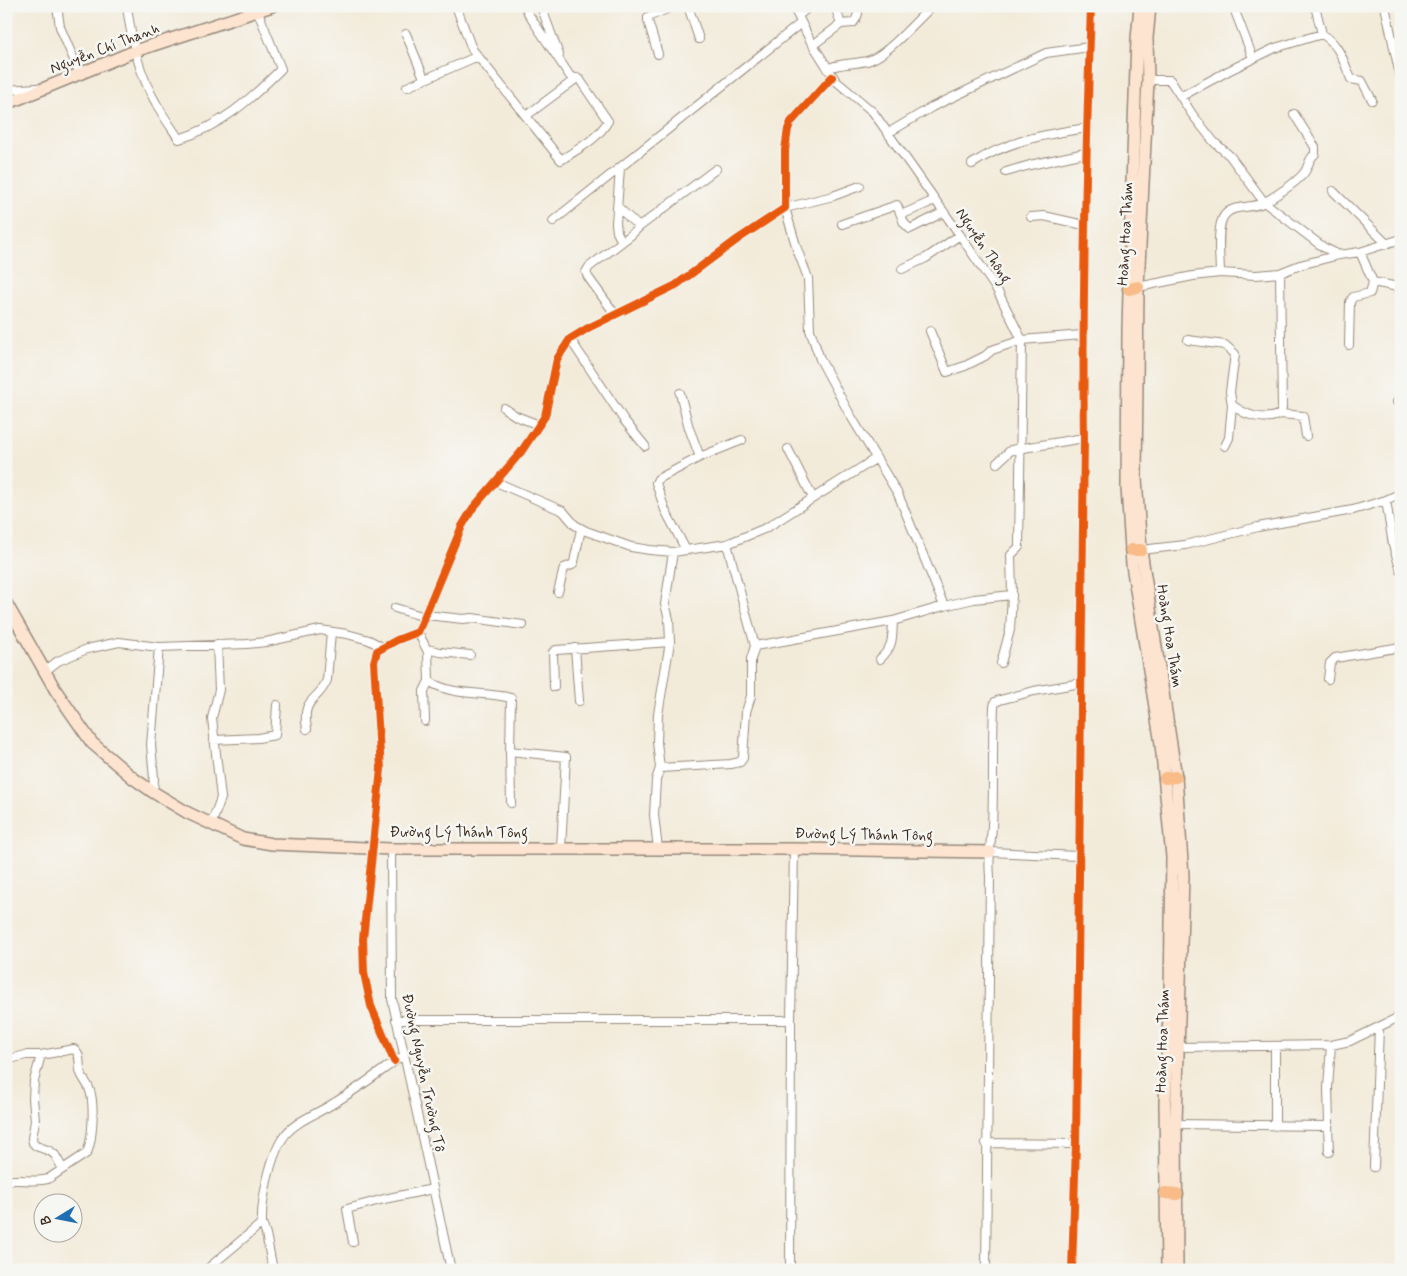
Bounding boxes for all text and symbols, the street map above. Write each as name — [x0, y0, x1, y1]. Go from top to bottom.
street label: Nguyễn Chí Thanh — [47, 19, 163, 80]
street label: Hoàng Hoa Thám — [1113, 182, 1140, 286]
street label: Nguyễn Thông — [950, 204, 1016, 288]
street label: Hoàng Hoa Thám — [1150, 583, 1187, 689]
street label: Đường Lý Thánh Tông — [390, 823, 528, 844]
street label: Đường Lý Thánh Tông — [795, 824, 933, 847]
street label: Hoàng Hoa Thám — [1151, 989, 1176, 1093]
street label: Đường Nguyễn Trường Tộ — [395, 992, 450, 1154]
north arrow — [32, 1194, 82, 1244]
text: B — [37, 1214, 56, 1226]

